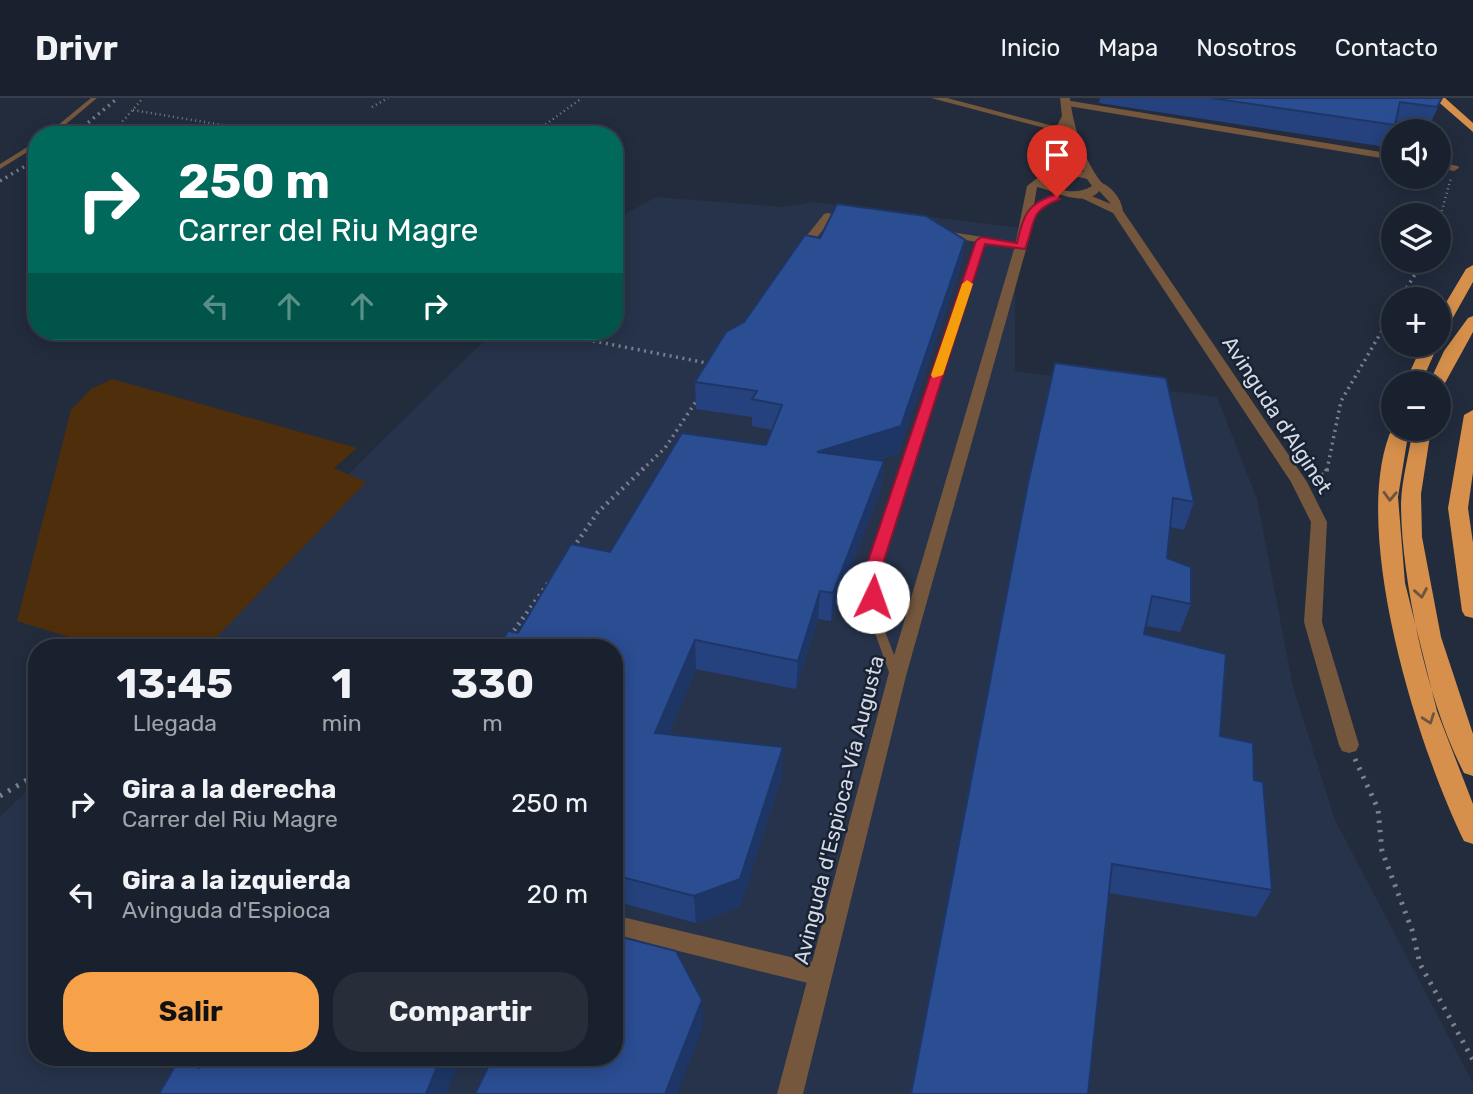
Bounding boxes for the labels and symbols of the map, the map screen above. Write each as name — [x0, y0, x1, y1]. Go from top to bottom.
pin — [1027, 125, 1087, 197]
street label: Avinguda d'Alginet — [1217, 331, 1338, 498]
one-way arrow — [1382, 491, 1397, 502]
position arrow — [836, 560, 910, 634]
one-way arrow — [1413, 587, 1428, 599]
street label: Avinguda d'Espioca-Vía Augusta — [788, 653, 889, 967]
one-way arrow — [1421, 712, 1435, 724]

